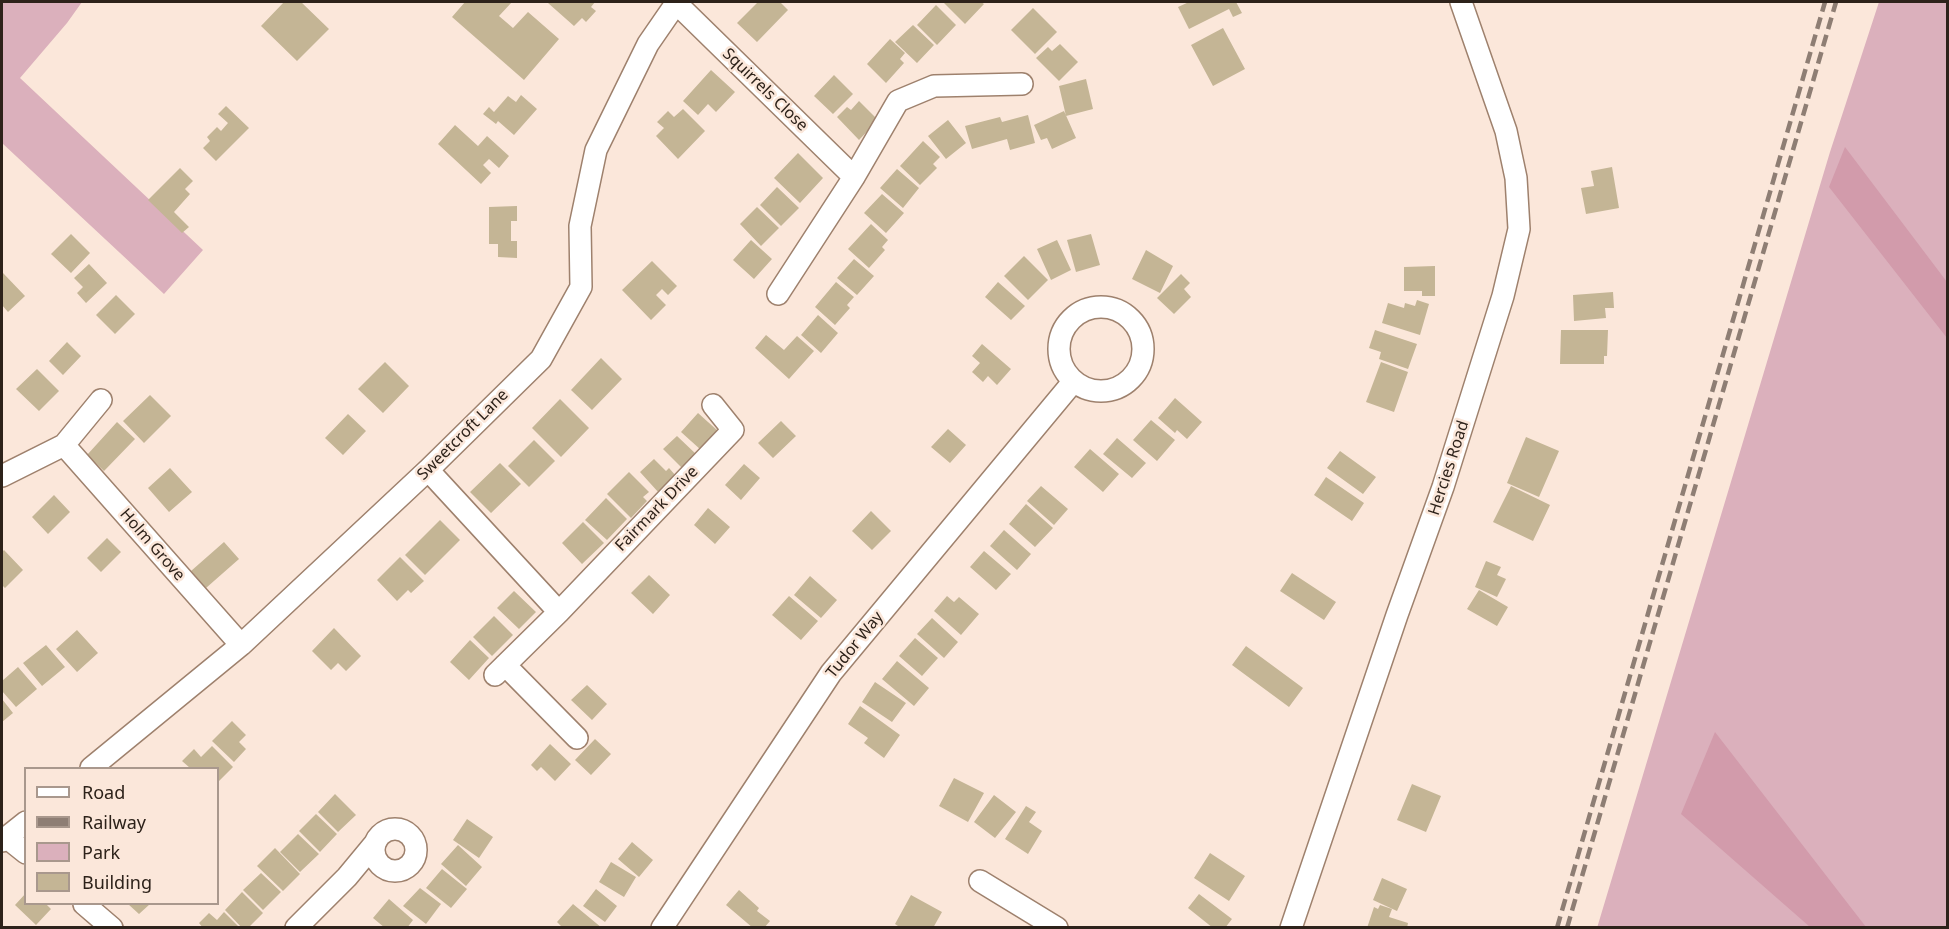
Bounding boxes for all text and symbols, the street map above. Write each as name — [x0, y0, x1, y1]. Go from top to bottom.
street label: Squirrels Close — [718, 44, 812, 136]
street label: Sweetcroft Lane — [414, 386, 512, 484]
street label: Hercies Road — [1425, 418, 1473, 518]
street label: Fairmark Drive — [612, 462, 702, 556]
street label: Holm Grove — [115, 505, 189, 585]
street label: Tudor Way — [822, 608, 888, 682]
legend — [24, 767, 219, 905]
text: Road — [82, 780, 125, 804]
text: Railway — [82, 810, 146, 834]
text: Park — [82, 840, 120, 864]
text: Building — [82, 870, 152, 894]

